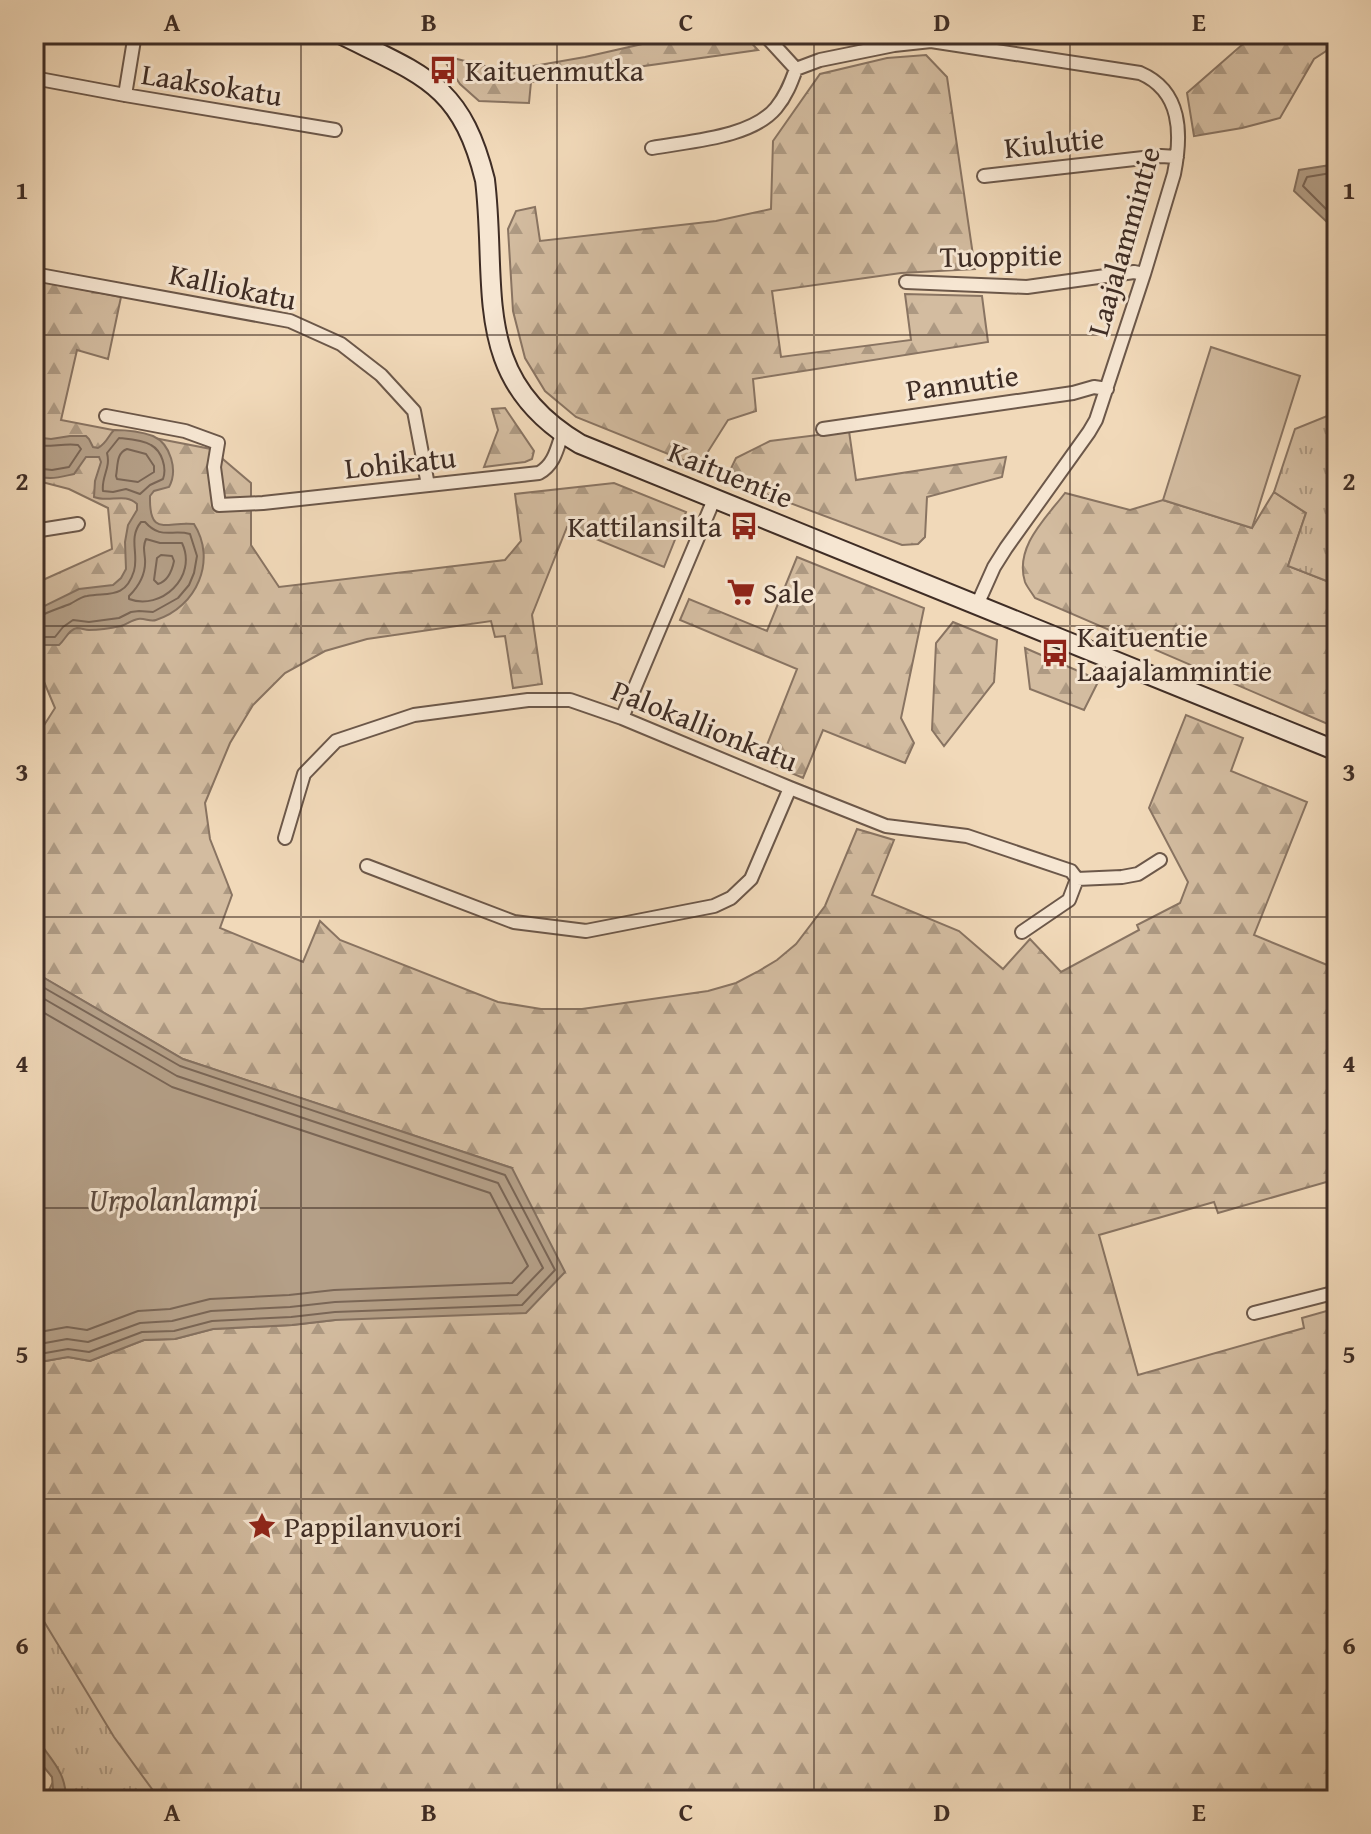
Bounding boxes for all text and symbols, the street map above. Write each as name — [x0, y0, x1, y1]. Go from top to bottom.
text: A — [164, 2, 181, 41]
text: B — [421, 2, 437, 41]
text: C — [679, 2, 693, 41]
text: D — [934, 2, 950, 41]
text: E — [1192, 2, 1206, 41]
place label: Kaituenmutka — [465, 48, 644, 92]
street label: Laaksokatu — [139, 51, 286, 117]
bus stop icon: Kaituenmutka — [428, 55, 458, 85]
street label: Kiulutie — [1002, 115, 1106, 169]
street label: Laajalammintie — [1075, 141, 1171, 341]
text: 1 — [15, 170, 29, 209]
text: 1 — [1342, 170, 1356, 209]
street label: Tuoppitie — [940, 232, 1062, 278]
street label: Kalliokatu — [165, 251, 301, 321]
street label: Pannutie — [903, 352, 1021, 412]
street label: Kaituentie — [662, 429, 800, 519]
street label: Lohikatu — [342, 434, 458, 490]
text: 2 — [15, 461, 29, 500]
text: 2 — [1342, 461, 1356, 500]
place label: Kattilansilta — [567, 504, 722, 548]
bus stop icon: Kattilansilta — [729, 511, 759, 541]
place label: Sale — [763, 570, 814, 614]
supermarket icon: Sale — [726, 577, 756, 607]
place label: Kaituentie Laajalammintie — [1077, 614, 1272, 692]
bus stop icon: Kaituentie Laajalammintie — [1040, 638, 1070, 668]
street label: Palokallionkatu — [605, 668, 805, 783]
text: 3 — [15, 752, 29, 791]
text: 3 — [1342, 752, 1356, 791]
text: 4 — [15, 1043, 29, 1082]
text: 4 — [1342, 1043, 1356, 1082]
water label: Urpolanlampi — [89, 1176, 257, 1223]
text: 5 — [15, 1334, 29, 1373]
text: 5 — [1342, 1334, 1356, 1373]
place label: Pappilanvuori — [284, 1504, 462, 1548]
place icon: Pappilanvuori — [247, 1511, 277, 1541]
text: 6 — [15, 1625, 29, 1664]
text: 6 — [1342, 1625, 1356, 1664]
text: A — [164, 1792, 181, 1831]
text: B — [421, 1792, 437, 1831]
text: C — [679, 1792, 693, 1831]
text: D — [934, 1792, 950, 1831]
text: E — [1192, 1792, 1206, 1831]

